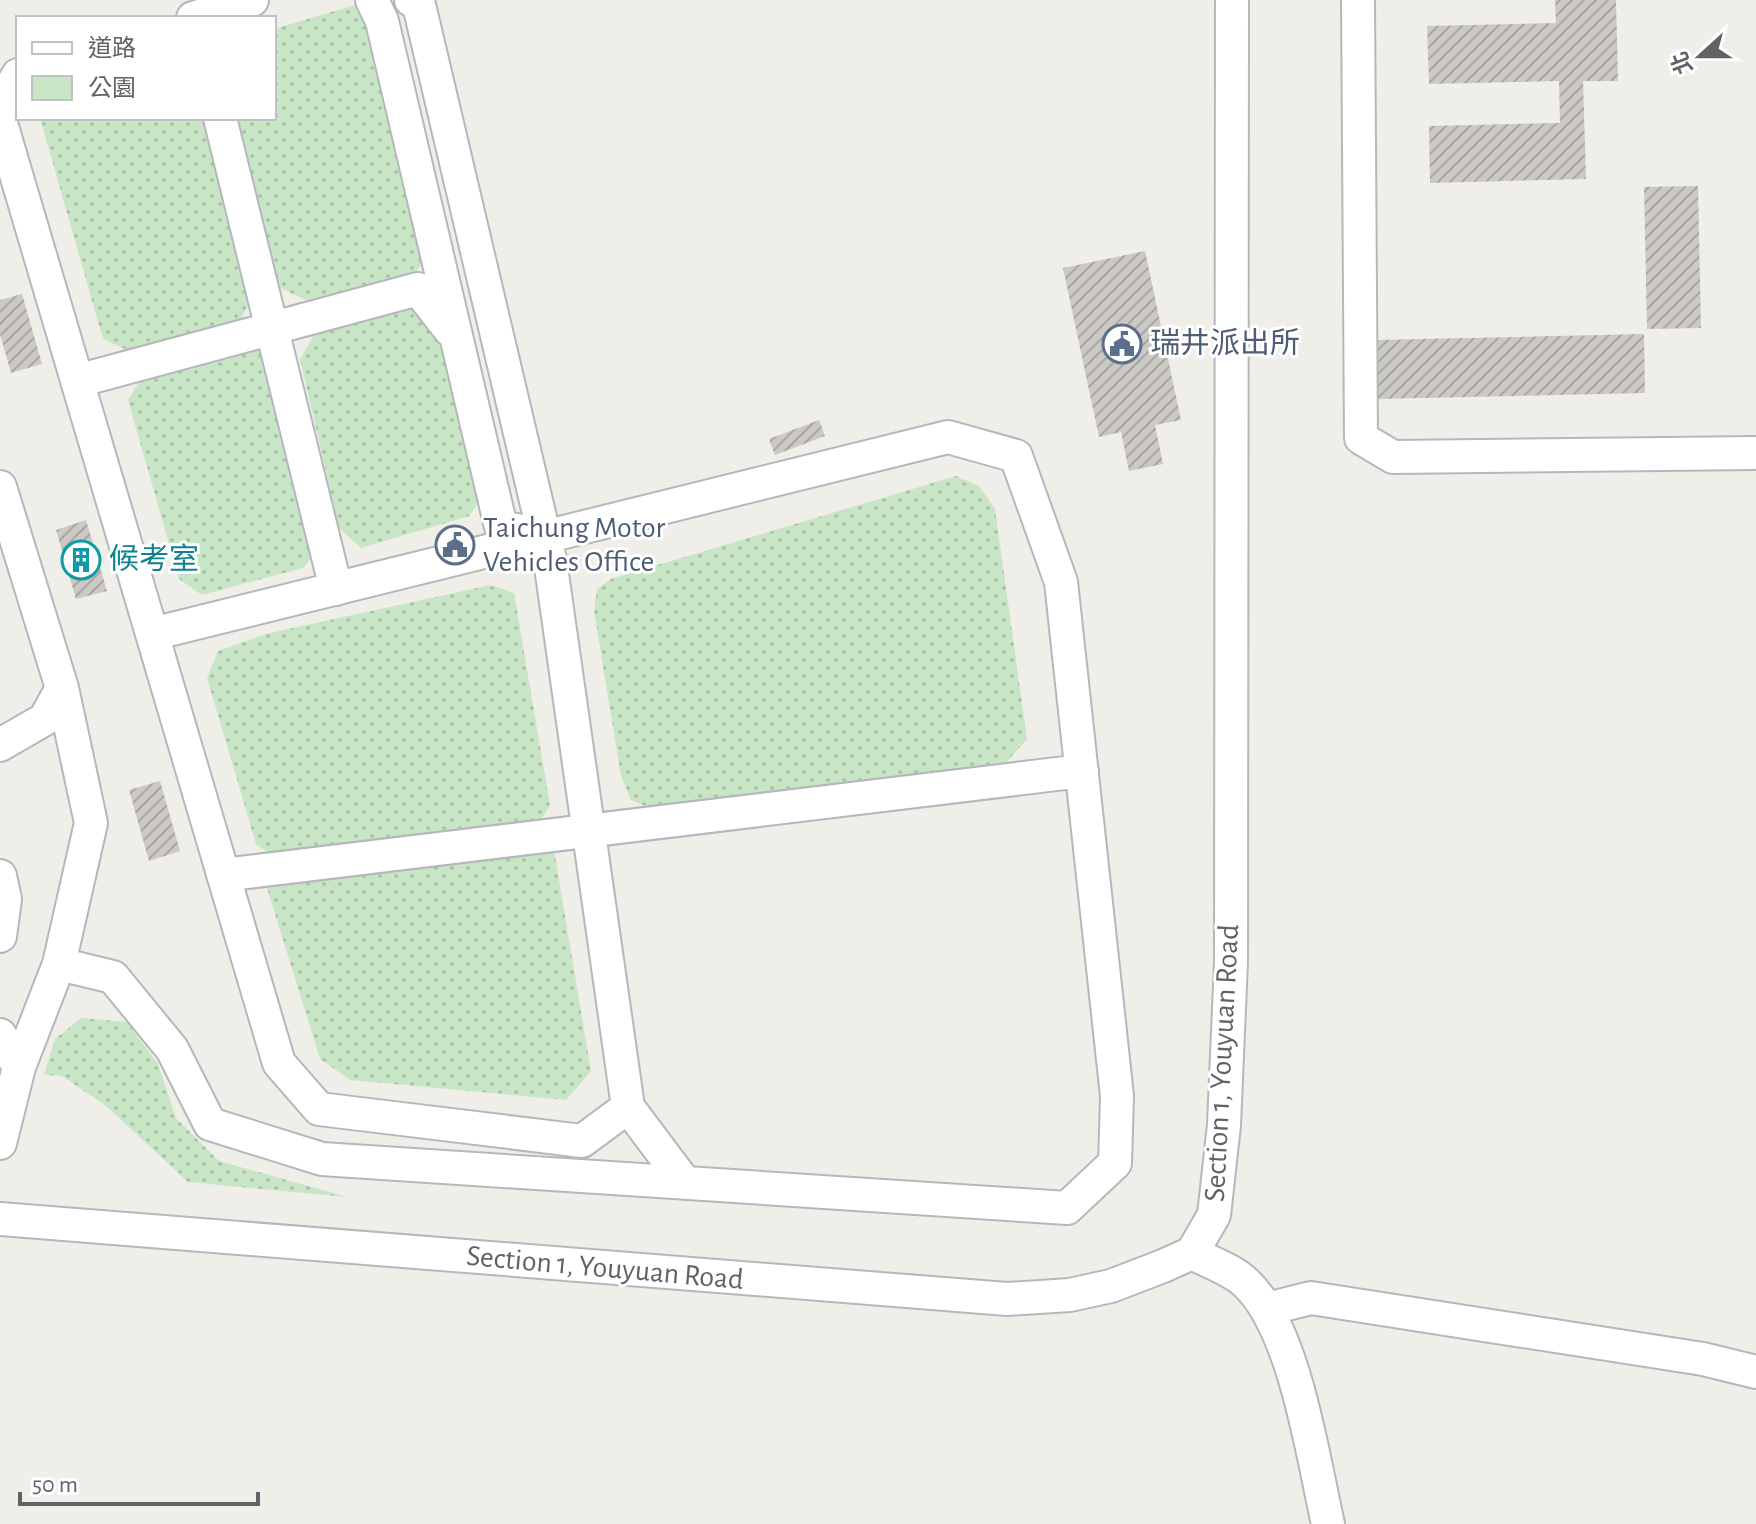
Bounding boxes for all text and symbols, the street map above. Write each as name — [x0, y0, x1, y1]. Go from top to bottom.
legend — [16, 16, 276, 120]
north arrow — [1660, 16, 1740, 96]
text: 道路 — [88, 35, 136, 61]
text: 北 — [1667, 49, 1696, 77]
text: 公園 — [88, 76, 136, 101]
public building icon: 瑞井派出所 — [1101, 323, 1143, 365]
place label: 瑞井派出所 — [1150, 327, 1300, 359]
place label: Taichung Motor Vehicles Office — [483, 513, 665, 577]
public building icon: Taichung Motor Vehicles Office — [434, 524, 476, 566]
building icon: 候考室 — [60, 539, 102, 581]
place label: 候考室 — [109, 543, 199, 575]
street label: Section 1, Youyuan Road — [1200, 923, 1244, 1203]
street label: Section 1, Youyuan Road — [465, 1241, 745, 1295]
scale bar — [20, 1456, 258, 1506]
text: 50 m — [32, 1473, 78, 1497]

